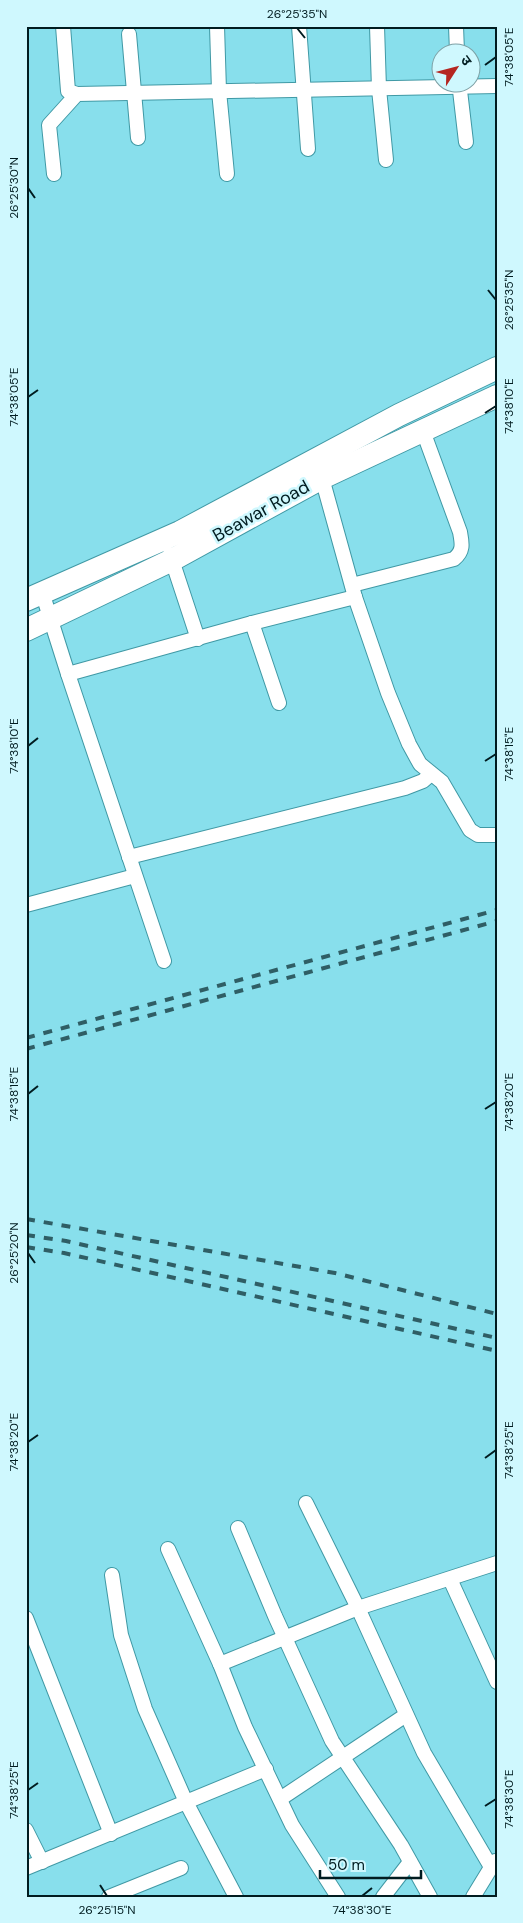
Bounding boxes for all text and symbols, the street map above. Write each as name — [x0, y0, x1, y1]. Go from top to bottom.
text: 26°25'35"N — [267, 6, 327, 22]
text: 74°38'05"E — [501, 27, 517, 87]
north arrow — [430, 42, 480, 92]
text: उ — [457, 52, 477, 70]
text: 26°25'30"N — [6, 157, 22, 219]
text: 26°25'35"N — [501, 270, 517, 330]
text: 74°38'05"E — [6, 367, 22, 427]
text: 74°38'10"E — [501, 378, 517, 434]
street label: Beawar Road — [208, 475, 314, 547]
text: 74°38'10"E — [6, 718, 22, 774]
text: 74°38'15"E — [501, 727, 517, 781]
text: 74°38'15"E — [6, 1067, 22, 1121]
text: 74°38'20"E — [501, 1072, 517, 1131]
text: 26°25'20"N — [6, 1222, 22, 1284]
text: 74°38'20"E — [6, 1412, 22, 1471]
text: 74°38'25"E — [501, 1421, 517, 1479]
text: 74°38'25"E — [6, 1761, 22, 1819]
text: 74°38'30"E — [501, 1769, 517, 1828]
scale bar — [320, 1848, 422, 1880]
text: 50 m — [328, 1855, 365, 1875]
text: 26°25'15"N — [78, 1902, 136, 1918]
text: 74°38'30"E — [333, 1902, 392, 1918]

